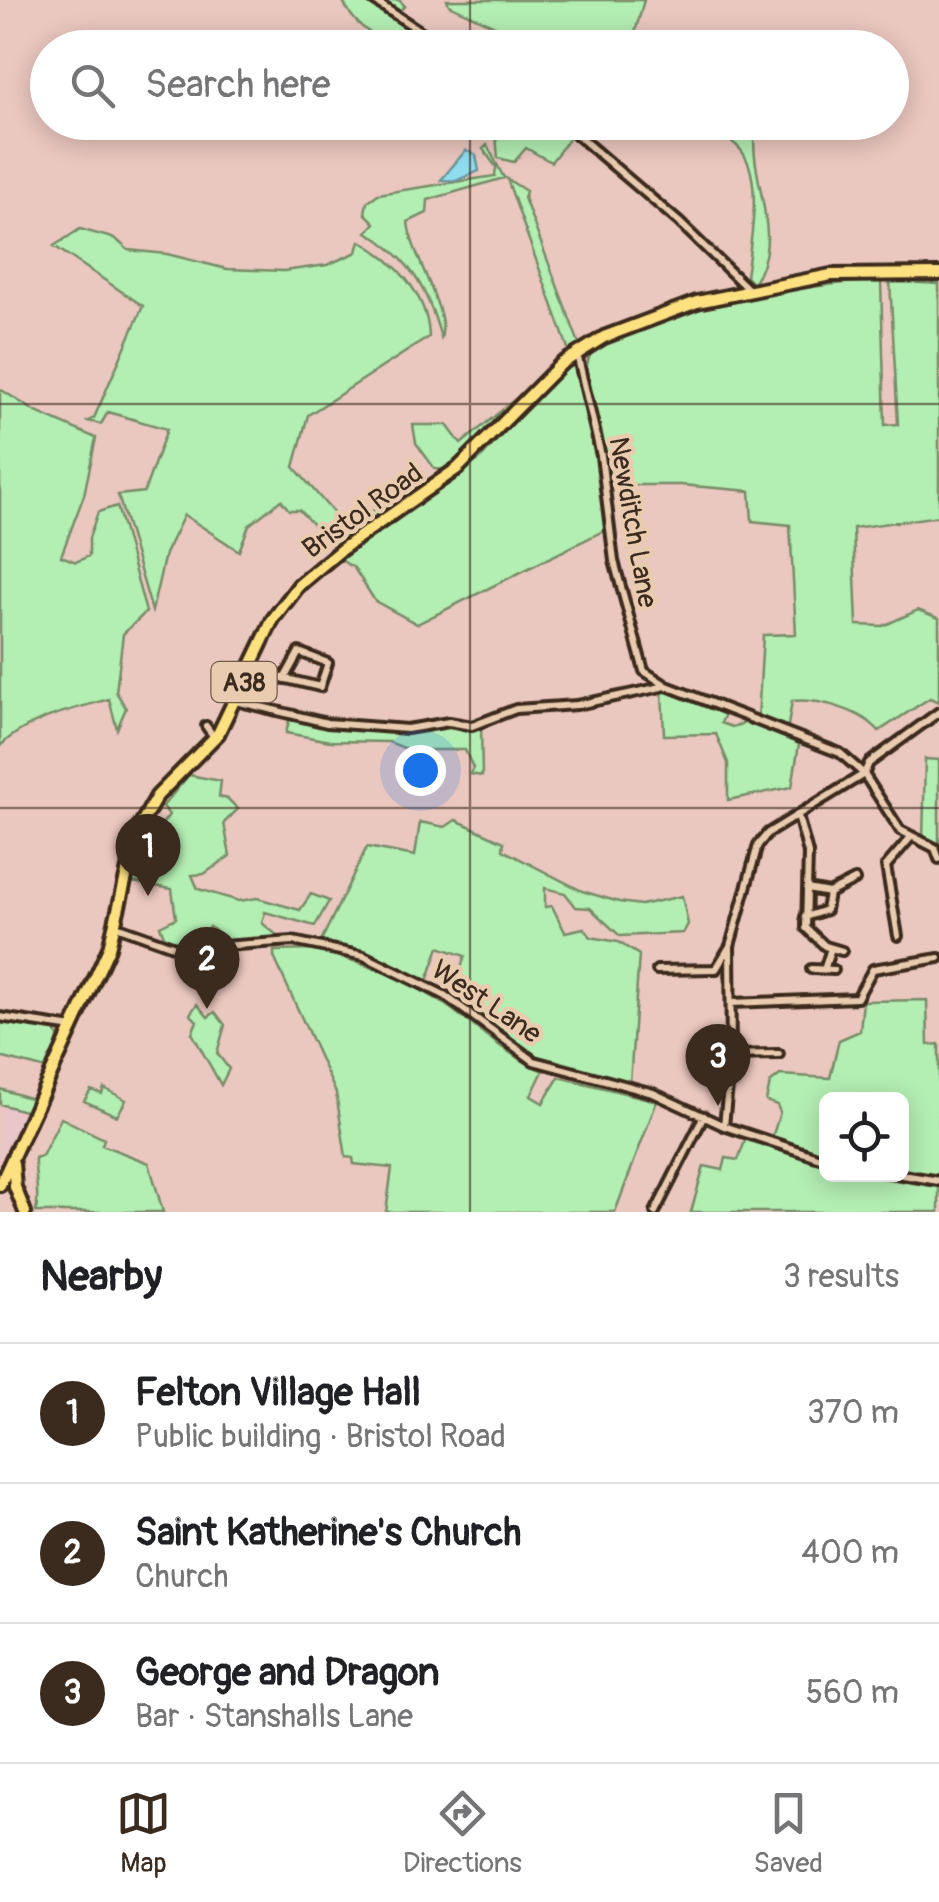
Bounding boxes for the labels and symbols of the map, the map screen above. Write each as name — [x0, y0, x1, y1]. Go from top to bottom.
street label: Newditch Lane — [600, 434, 665, 611]
street label: Bristol Road — [296, 456, 430, 567]
road number: A38 — [212, 662, 276, 702]
your location — [395, 745, 446, 796]
pin: 1 — [116, 814, 180, 896]
pin: 2 — [174, 926, 240, 1009]
street label: West Lane — [424, 953, 548, 1052]
pin: 3 — [686, 1024, 750, 1106]

